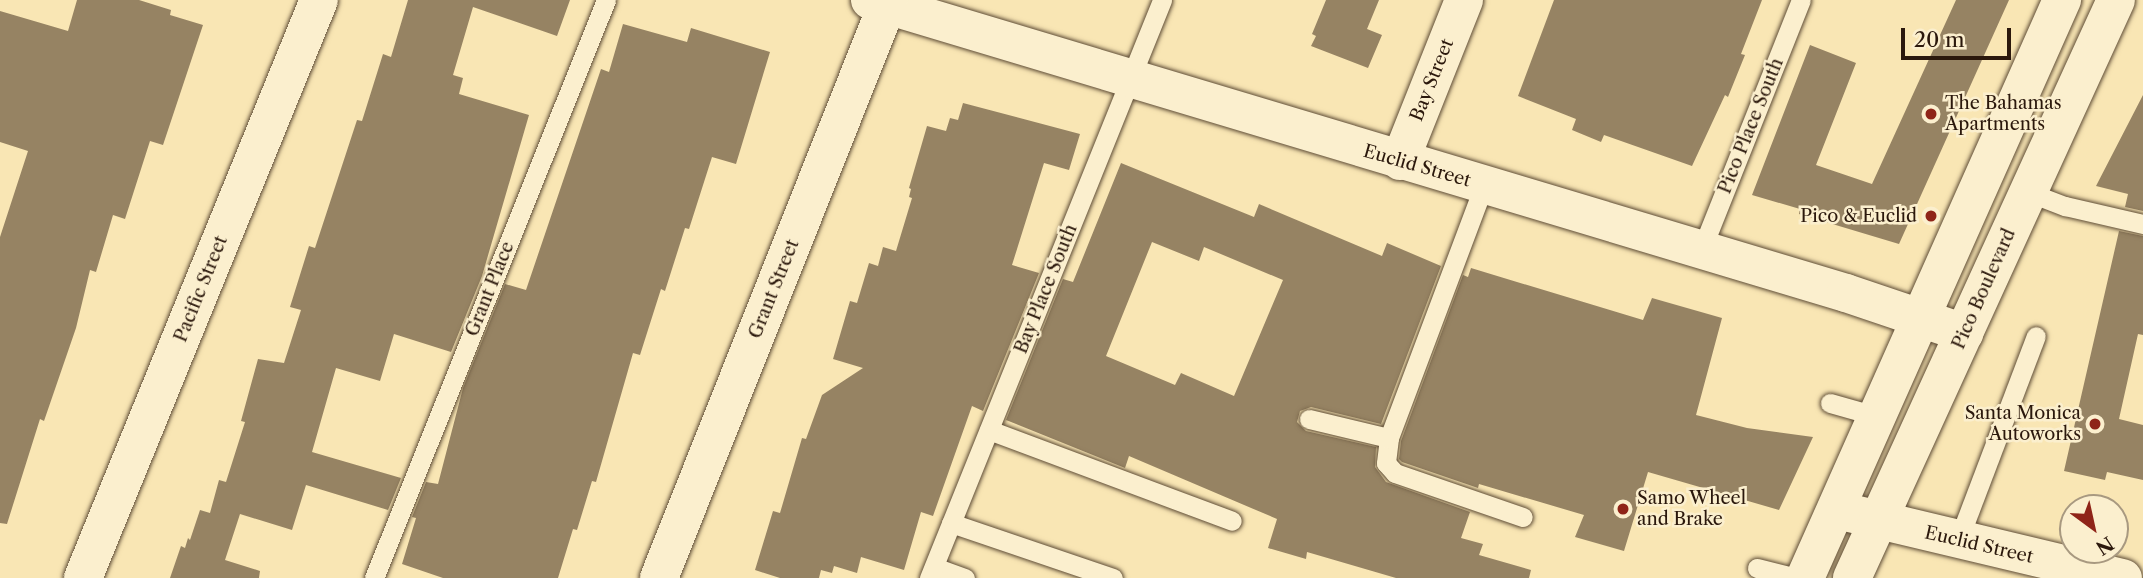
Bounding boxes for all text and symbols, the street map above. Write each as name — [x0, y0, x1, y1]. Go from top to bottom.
scale bar — [1905, 14, 2015, 58]
text: 20 m — [1914, 27, 1965, 52]
street label: Bay Street — [1406, 35, 1458, 125]
street label: Pico Place South — [1714, 55, 1788, 197]
place label: The Bahamas Apartments — [1945, 93, 2062, 136]
marker: The Bahamas Apartments — [1923, 106, 1939, 122]
street label: Euclid Street — [1361, 140, 1473, 192]
place label: Pico & Euclid — [1800, 205, 1917, 227]
marker: Pico & Euclid — [1923, 208, 1939, 224]
street label: Bay Place South — [1010, 221, 1082, 357]
street label: Pico Boulevard — [1948, 225, 2020, 353]
street label: Pacific Street — [170, 233, 232, 345]
street label: Grant Street — [744, 236, 804, 342]
street label: Grant Place — [461, 239, 519, 339]
place label: Santa Monica Autoworks — [1964, 403, 2081, 446]
marker: Santa Monica Autoworks — [2087, 416, 2103, 432]
place label: Samo Wheel and Brake — [1637, 488, 1747, 530]
north arrow — [2059, 494, 2129, 564]
marker: Samo Wheel and Brake — [1615, 501, 1631, 517]
street label: Euclid Street — [1923, 522, 2035, 568]
text: N — [2091, 531, 2118, 559]

